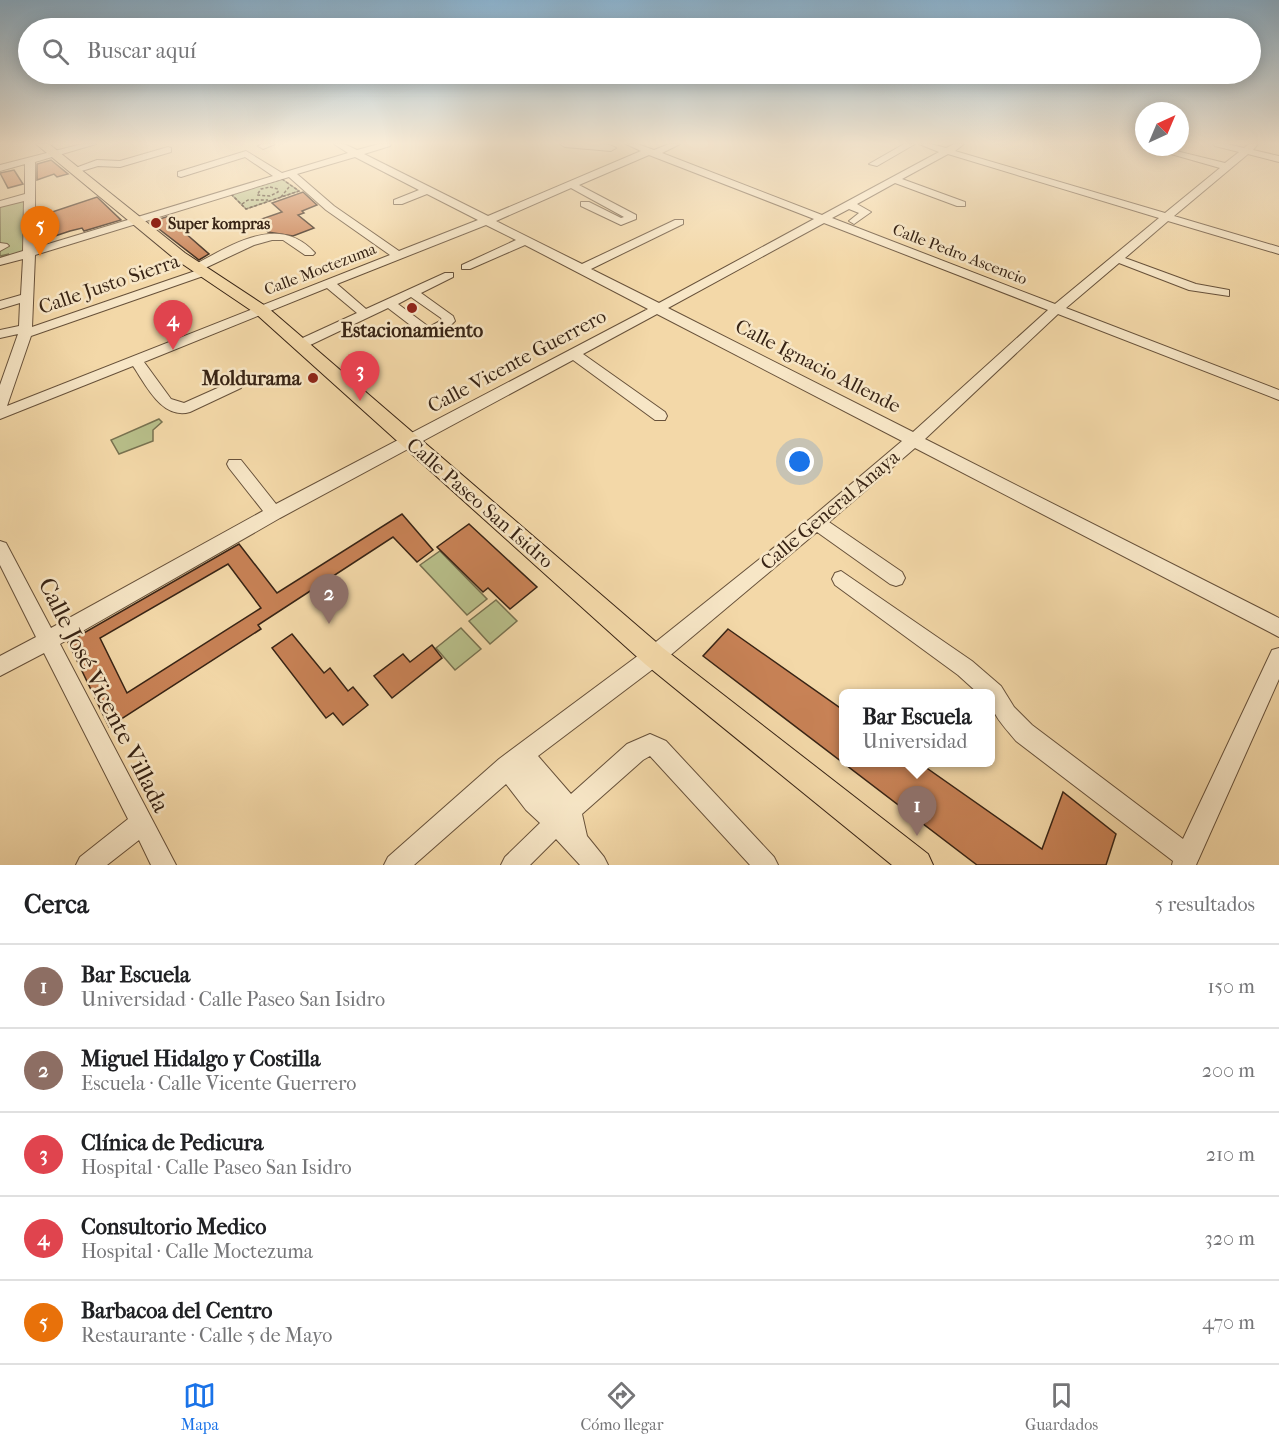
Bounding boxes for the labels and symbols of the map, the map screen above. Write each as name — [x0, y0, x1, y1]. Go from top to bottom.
north arrow — [1135, 102, 1189, 156]
pin: 5 — [20, 206, 60, 256]
place label: Super kompras — [168, 214, 270, 234]
marker: Super kompras — [149, 216, 163, 230]
street label: Calle Pedro Ascencio — [890, 220, 1030, 288]
street label: Calle Moctezuma — [261, 239, 379, 299]
street label: Calle Justo Sierra — [36, 249, 183, 319]
pin: 4 — [154, 300, 192, 350]
marker: Estacionamiento — [405, 301, 419, 315]
street label: Calle Vicente Guerrero — [424, 304, 610, 418]
street label: Calle Ignacio Allende — [732, 314, 904, 418]
place label: Estacionamiento — [341, 319, 483, 342]
pin: 3 — [340, 352, 380, 401]
place label: Moldurama — [201, 367, 302, 390]
marker: Moldurama — [306, 371, 320, 385]
street label: Calle Paseo San Isidro — [402, 433, 558, 573]
street label: Calle General Anaya — [756, 445, 905, 575]
your location — [785, 447, 814, 476]
street label: Calle José Vicente Villada — [33, 573, 176, 818]
pin: 2 — [310, 574, 348, 624]
pin: 1 — [898, 786, 936, 836]

